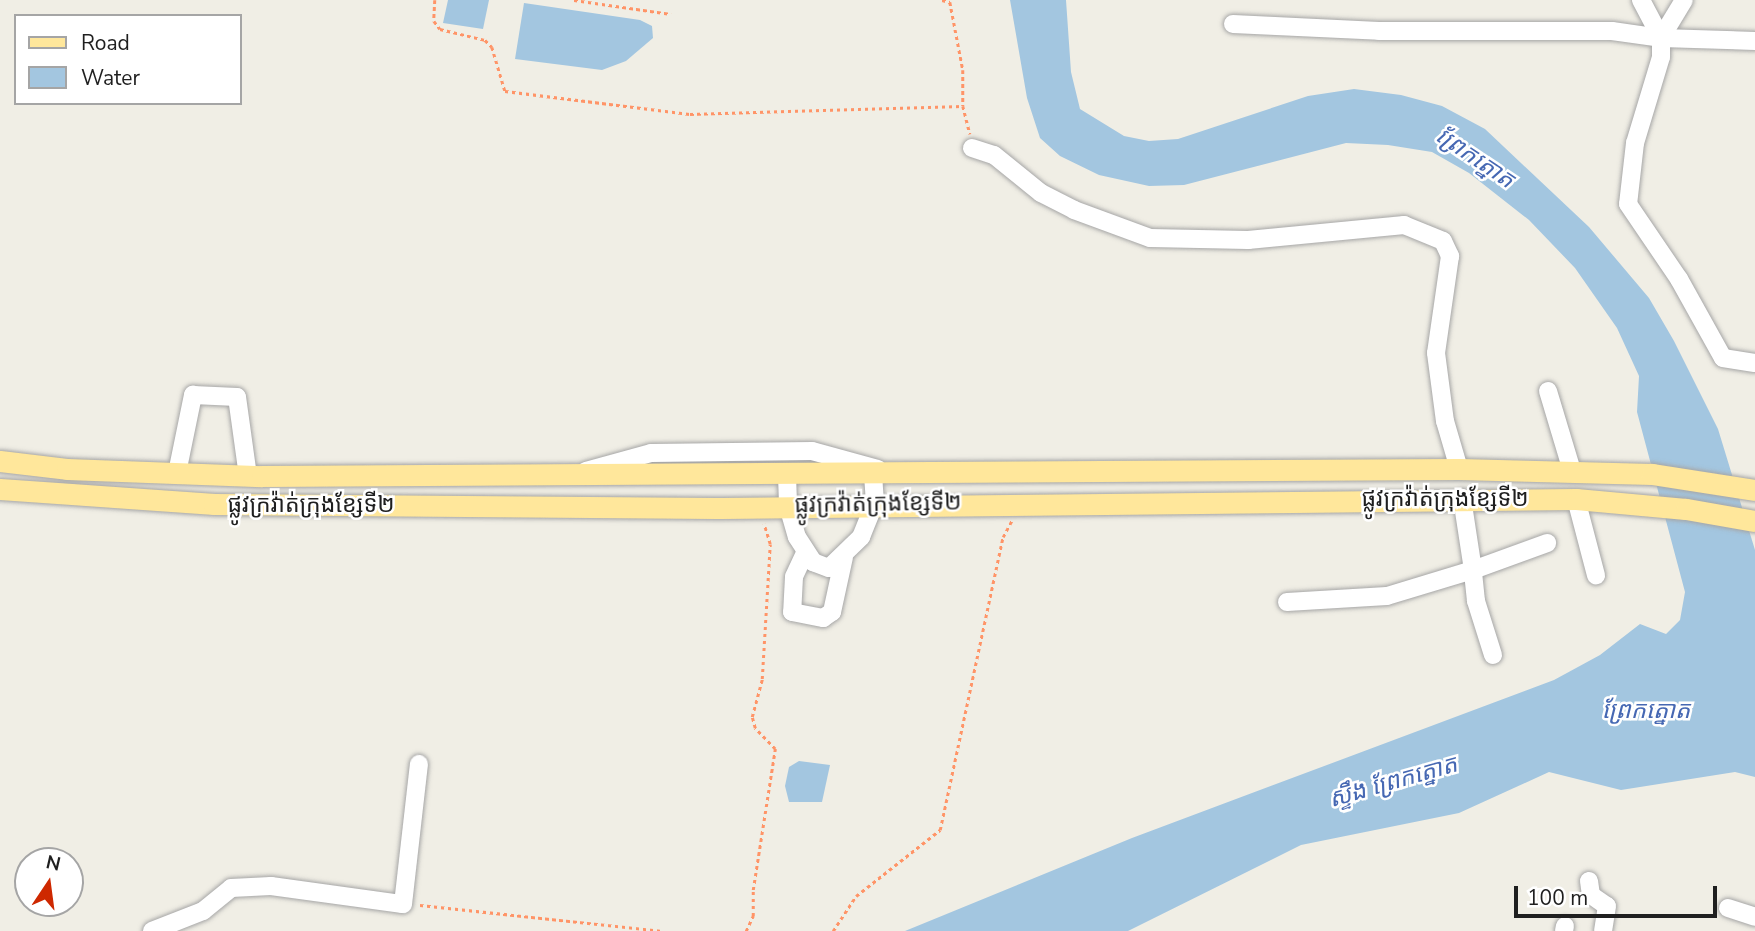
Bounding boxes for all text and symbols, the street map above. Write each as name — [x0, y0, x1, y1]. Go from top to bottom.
legend — [14, 14, 242, 105]
text: Road — [81, 29, 130, 57]
text: Water — [81, 64, 140, 92]
water label: ព្រែកត្នោត — [1430, 121, 1520, 195]
street label: ផ្លូវក្រវ៉ាត់ក្រុងខ្សែទី២ — [1361, 485, 1529, 513]
street label: ផ្លូវក្រវ៉ាត់ក្រុងខ្សែទី២ — [794, 489, 962, 519]
street label: ផ្លូវក្រវ៉ាត់ក្រុងខ្សែទី២ — [227, 491, 395, 519]
water label: ព្រែកត្នោត — [1602, 697, 1690, 725]
water label: ស្ទឹង ព្រែកត្នោត — [1325, 750, 1461, 814]
north arrow — [14, 847, 84, 917]
text: N — [43, 849, 63, 878]
scale bar — [1517, 872, 1720, 916]
text: 100 m — [1527, 884, 1588, 912]

